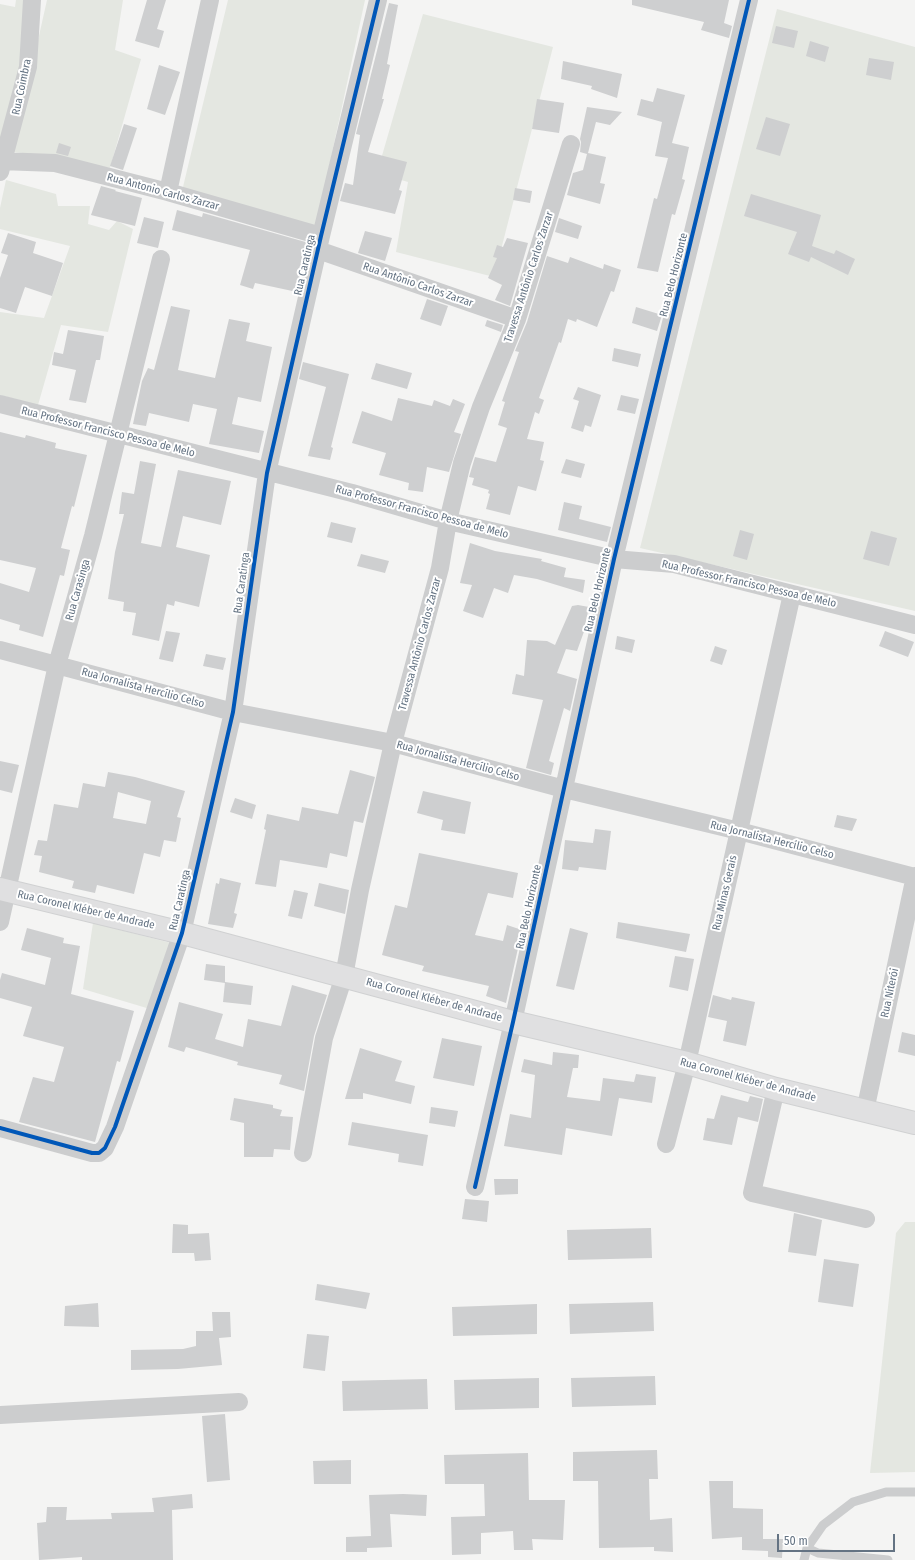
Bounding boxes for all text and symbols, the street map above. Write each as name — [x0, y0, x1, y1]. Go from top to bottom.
street label: Rua Coimbra — [10, 58, 34, 116]
street label: Rua Antonio Carlos Zarzar — [105, 171, 221, 213]
street label: Travessa Antônio Carlos Zarzar — [502, 210, 556, 344]
street label: Rua Belo Horizonte — [657, 232, 691, 318]
street label: Rua Caratinga — [292, 233, 318, 297]
street label: Rua Antônio Carlos Zarzar — [361, 260, 475, 310]
street label: Rua Professor Francisco Pessoa de Melo — [20, 404, 196, 460]
street label: Rua Professor Francisco Pessoa de Melo — [334, 483, 510, 541]
street label: Rua Belo Horizonte — [582, 547, 614, 633]
street label: Rua Caratinga — [231, 551, 253, 615]
street label: Rua Professor Francisco Pessoa de Melo — [661, 557, 837, 611]
street label: Rua Carasinga — [63, 558, 93, 622]
street label: Travessa Antônio Carlos Zarzar — [396, 576, 444, 712]
street label: Rua Jornalista Hercílio Celso — [80, 665, 206, 711]
street label: Rua Jornalista Hercílio Celso — [395, 738, 521, 784]
street label: Rua Jornalista Hercílio Celso — [709, 818, 835, 862]
street label: Rua Minas Gerais — [710, 854, 740, 932]
street label: Rua Belo Horizonte — [514, 863, 544, 951]
street label: Rua Caratinga — [167, 868, 193, 932]
street label: Rua Coronel Kléber de Andrade — [16, 888, 156, 932]
street label: Rua Niterói — [878, 967, 902, 1019]
street label: Rua Coronel Kléber de Andrade — [365, 975, 503, 1025]
street label: Rua Coronel Kléber de Andrade — [679, 1055, 817, 1105]
scale bar — [779, 1526, 897, 1552]
text: 50 m — [784, 1534, 808, 1548]

